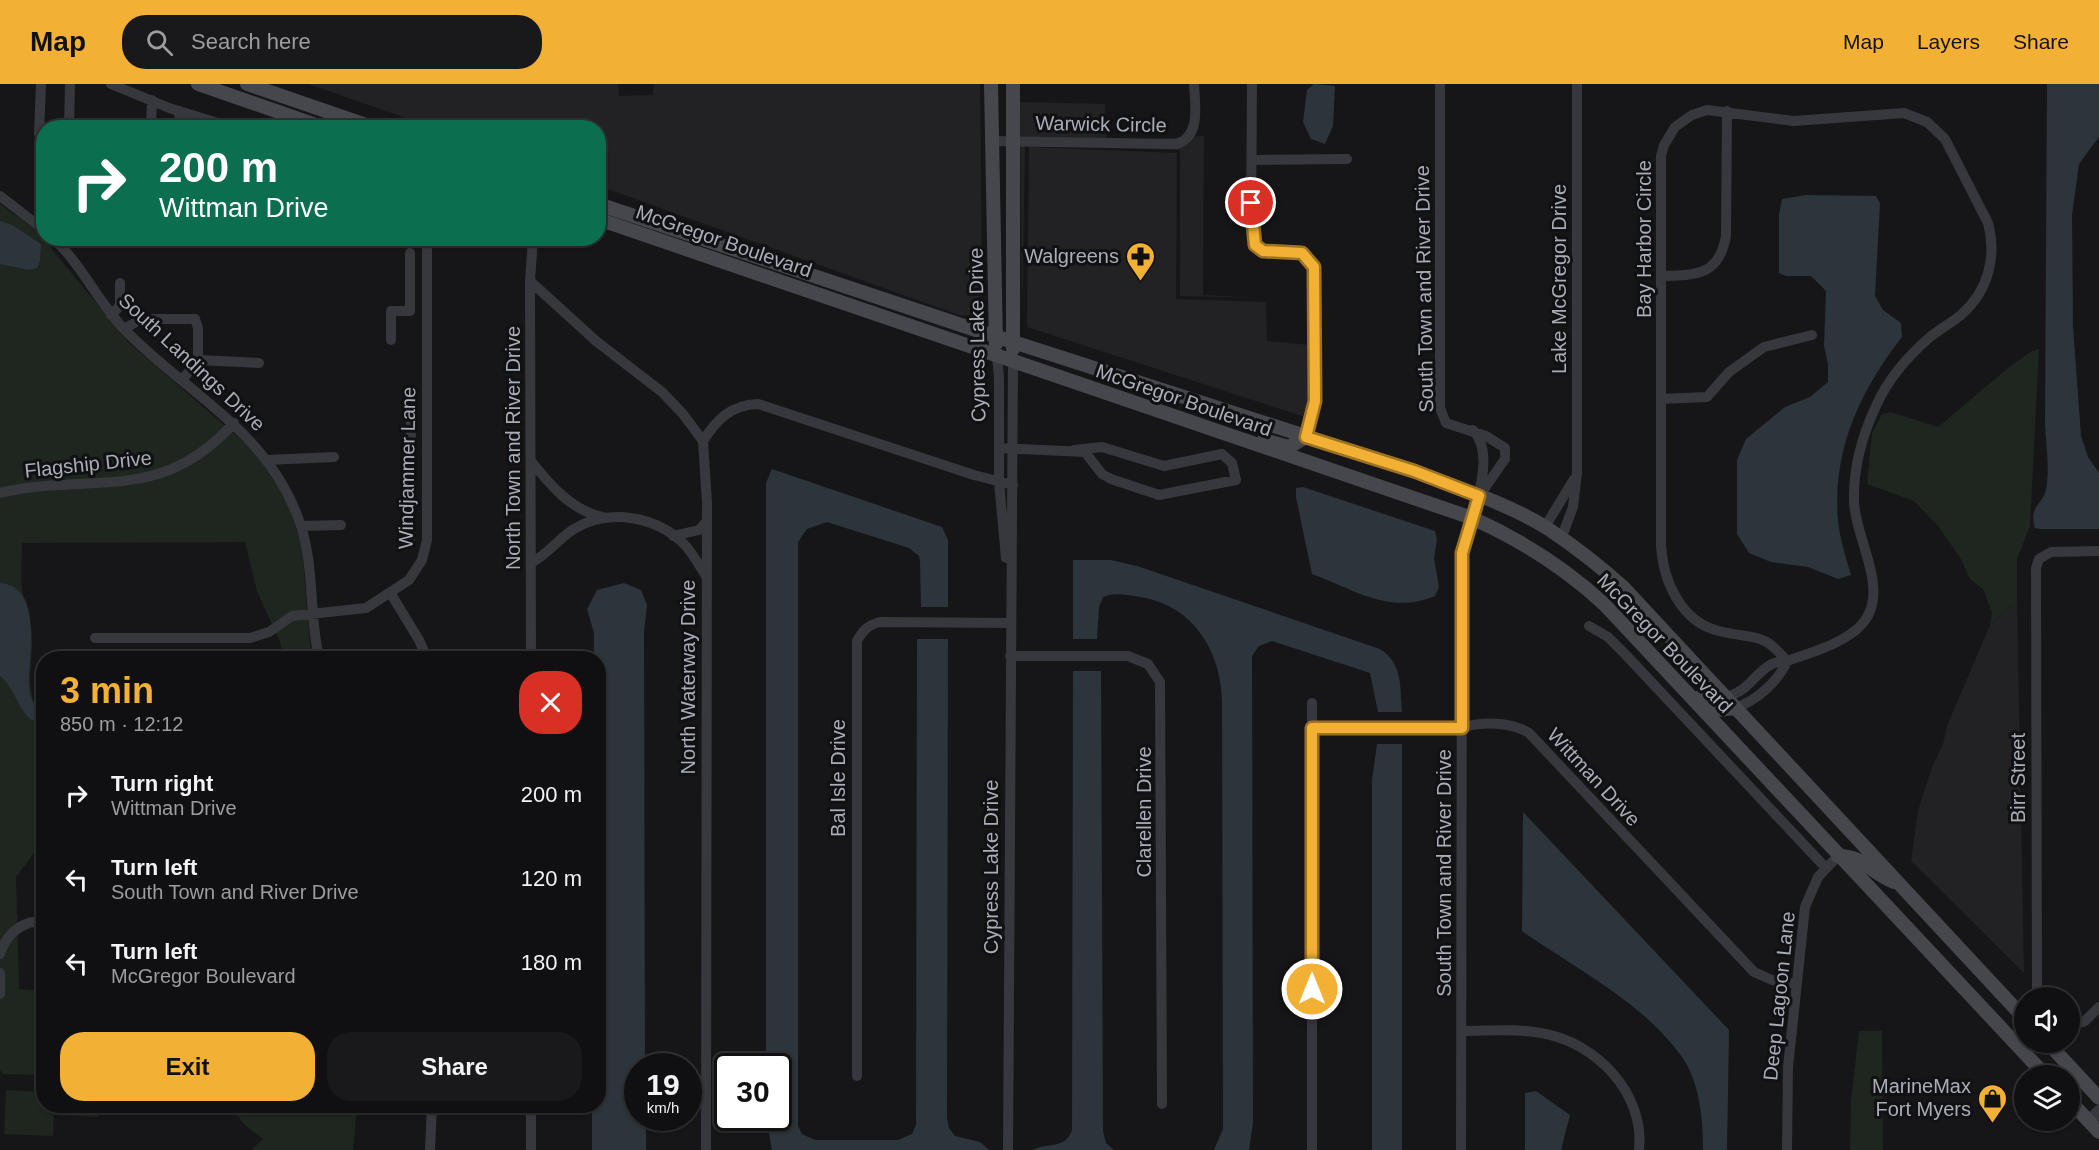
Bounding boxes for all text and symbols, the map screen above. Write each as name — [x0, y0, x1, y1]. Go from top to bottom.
search box — [122, 15, 542, 69]
text: Map — [30, 26, 86, 57]
icon: search — [143, 26, 176, 59]
text: Search here — [191, 29, 311, 54]
text: Map — [1843, 30, 1884, 53]
text: Layers — [1917, 30, 1980, 53]
text: Share — [2013, 30, 2069, 53]
street label: Warwick Circle — [1035, 112, 1167, 136]
icon: right — [60, 144, 138, 222]
text: 200 m — [159, 144, 278, 191]
street label: Bay Harbor Circle — [1633, 160, 1655, 318]
street label: South Town and River Drive — [1411, 165, 1437, 413]
pin — [1225, 177, 1276, 228]
street label: Lake McGregor Drive — [1548, 184, 1570, 374]
icon: arrive — [1234, 186, 1267, 219]
text: Wittman Drive — [159, 193, 329, 223]
street label: McGregor Boulevard — [633, 201, 815, 281]
pharmacy icon: Walgreens — [1124, 240, 1156, 282]
place label: Walgreens — [1024, 245, 1119, 267]
street label: Cypress Lake Drive — [964, 248, 990, 422]
street label: South Landings Drive — [115, 289, 269, 435]
street label: North Town and River Drive — [502, 326, 524, 570]
street label: McGregor Boulevard — [1093, 360, 1275, 440]
street label: Windjammer Lane — [395, 387, 419, 549]
street label: Flagship Drive — [23, 446, 153, 482]
street label: McGregor Boulevard — [1593, 569, 1737, 717]
street label: North Waterway Drive — [677, 580, 699, 774]
text: 3 min — [60, 670, 154, 711]
button: close — [519, 671, 582, 734]
text: 850 m · 12:12 — [60, 713, 183, 735]
street label: Bal Isle Drive — [827, 719, 849, 837]
street label: Wittman Drive — [1543, 724, 1645, 830]
street label: Birr Street — [2007, 733, 2029, 823]
street label: Clarellen Drive — [1133, 746, 1155, 878]
street label: South Town and River Drive — [1433, 749, 1455, 997]
text: Turn right — [111, 771, 213, 796]
icon: right — [60, 779, 93, 812]
street label: Cypress Lake Drive — [980, 780, 1002, 954]
text: 200 m — [521, 782, 582, 807]
text: Wittman Drive — [111, 797, 237, 819]
text: Turn left — [111, 855, 197, 880]
icon: left — [60, 863, 93, 896]
text: 120 m — [521, 866, 582, 891]
text: South Town and River Drive — [111, 881, 359, 903]
street label: Deep Lagoon Lane — [1759, 910, 1799, 1082]
text: Turn left — [111, 939, 197, 964]
icon: left — [60, 947, 93, 980]
text: 180 m — [521, 950, 582, 975]
position arrow — [1280, 957, 1344, 1021]
text: McGregor Boulevard — [111, 965, 296, 987]
map controls — [2014, 987, 2080, 1131]
button: sound — [2014, 987, 2080, 1053]
button: Exit — [60, 1032, 315, 1101]
button: Share — [327, 1032, 582, 1101]
speed limit sign: 30 — [714, 1053, 792, 1131]
button: layers — [2014, 1065, 2080, 1131]
text: 19 — [646, 1068, 680, 1101]
place label: MarineMax Fort Myers — [1872, 1075, 1971, 1120]
shop icon: MarineMax Fort Myers — [1976, 1082, 2008, 1124]
text: km/h — [647, 1099, 679, 1116]

